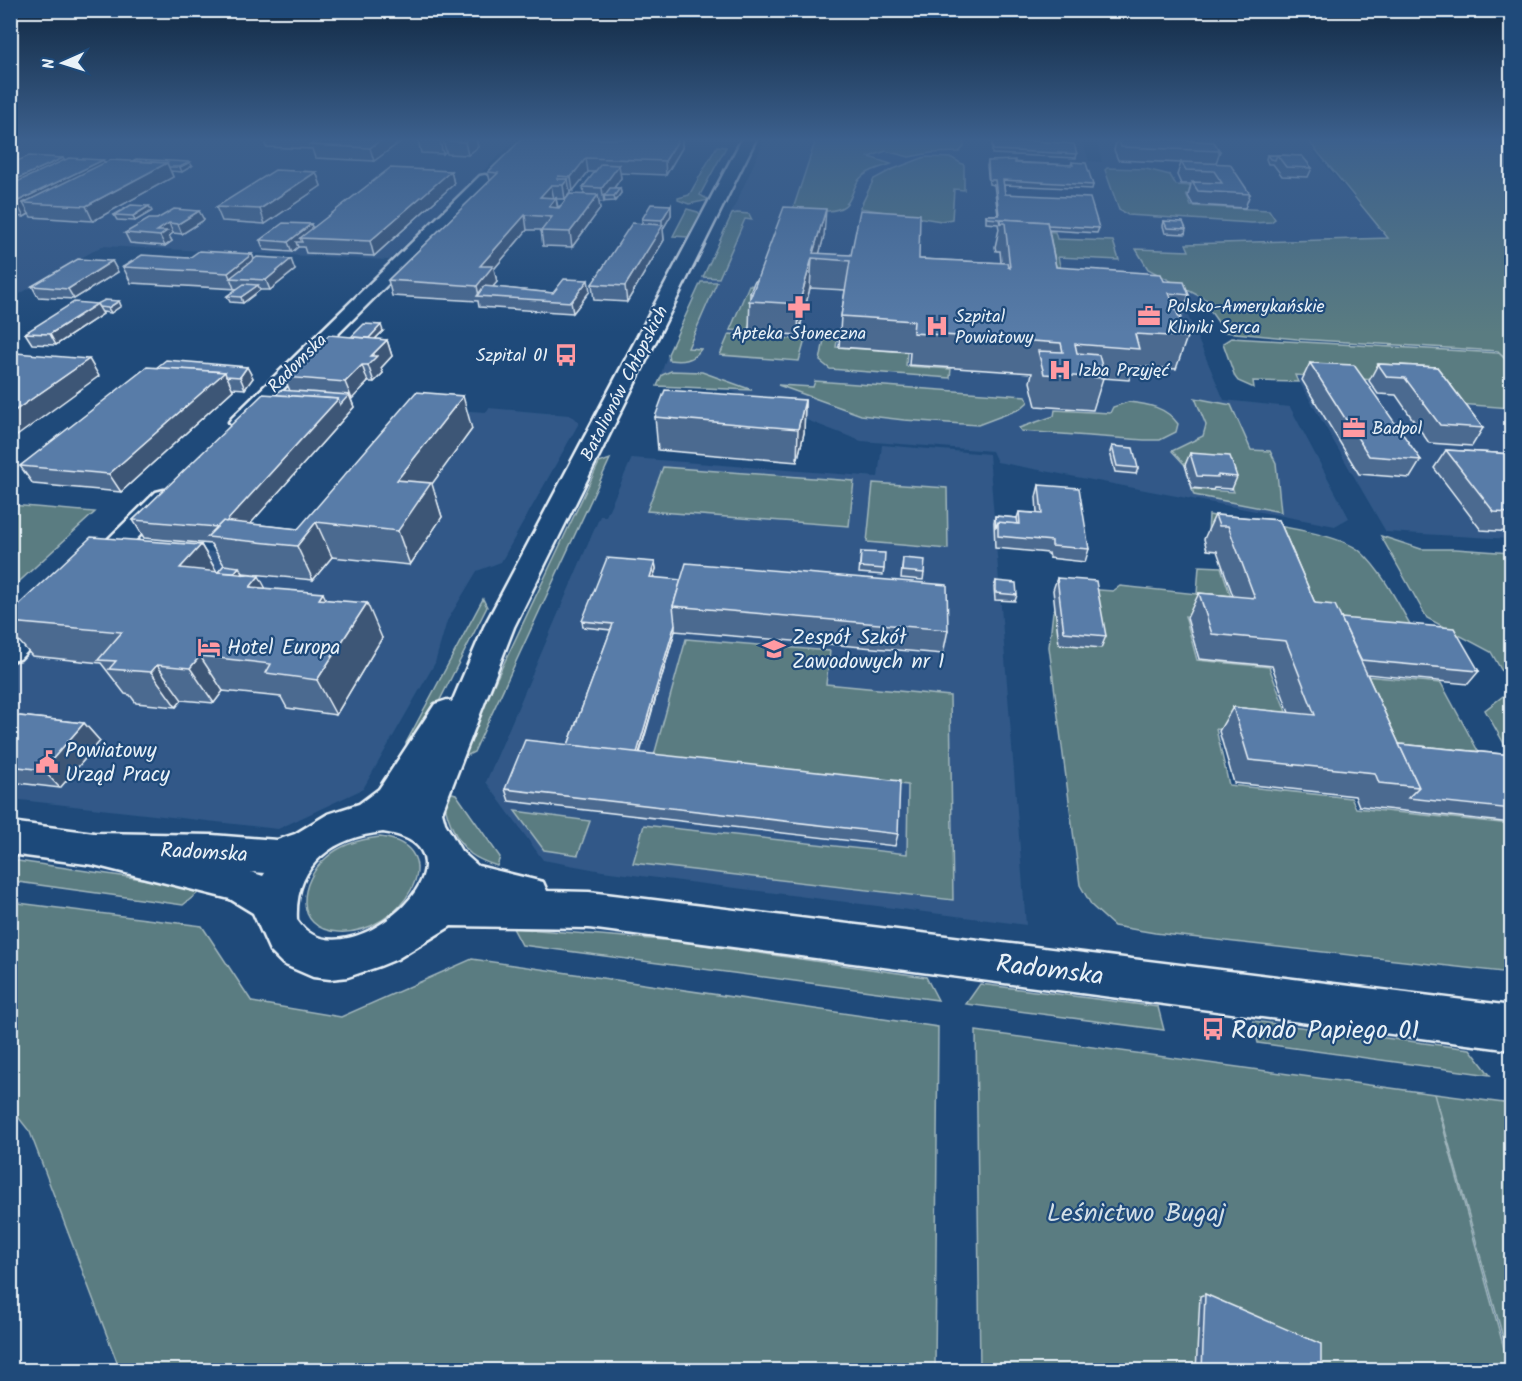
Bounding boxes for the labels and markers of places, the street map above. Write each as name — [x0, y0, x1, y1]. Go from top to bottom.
place label: Polsko-Amerykańskie Kliniki Serca — [1167, 293, 1325, 343]
pharmacy icon: Apteka Słoneczna — [786, 294, 812, 320]
place label: Szpital Powiatowy — [955, 303, 1034, 353]
office icon: Polsko-Amerykańskie Kliniki Serca — [1136, 303, 1162, 329]
hospital icon: Szpital Powiatowy — [924, 313, 950, 339]
place label: Apteka Słoneczna — [732, 320, 866, 349]
place label: Szpital 01 — [476, 342, 548, 371]
bus stop icon: Szpital 01 — [553, 342, 579, 368]
hospital icon: Izba Przyjęć — [1047, 357, 1073, 383]
place label: Izba Przyjęć — [1078, 357, 1170, 386]
office icon: Badpol — [1341, 415, 1367, 441]
place label: Badpol — [1372, 415, 1423, 444]
place label: Zespół Szkół Zawodowych nr 1 — [792, 622, 945, 679]
place label: Hotel Europa — [227, 632, 340, 665]
hotel icon: Hotel Europa — [196, 634, 222, 660]
school or university icon: Zespół Szkół Zawodowych nr 1 — [761, 636, 787, 662]
place label: Powiatowy Urząd Pracy — [65, 735, 170, 792]
public building icon: Powiatowy Urząd Pracy — [34, 749, 60, 775]
place label: Rondo Papiego 01 — [1231, 1010, 1419, 1052]
bus stop icon: Rondo Papiego 01 — [1200, 1016, 1226, 1042]

